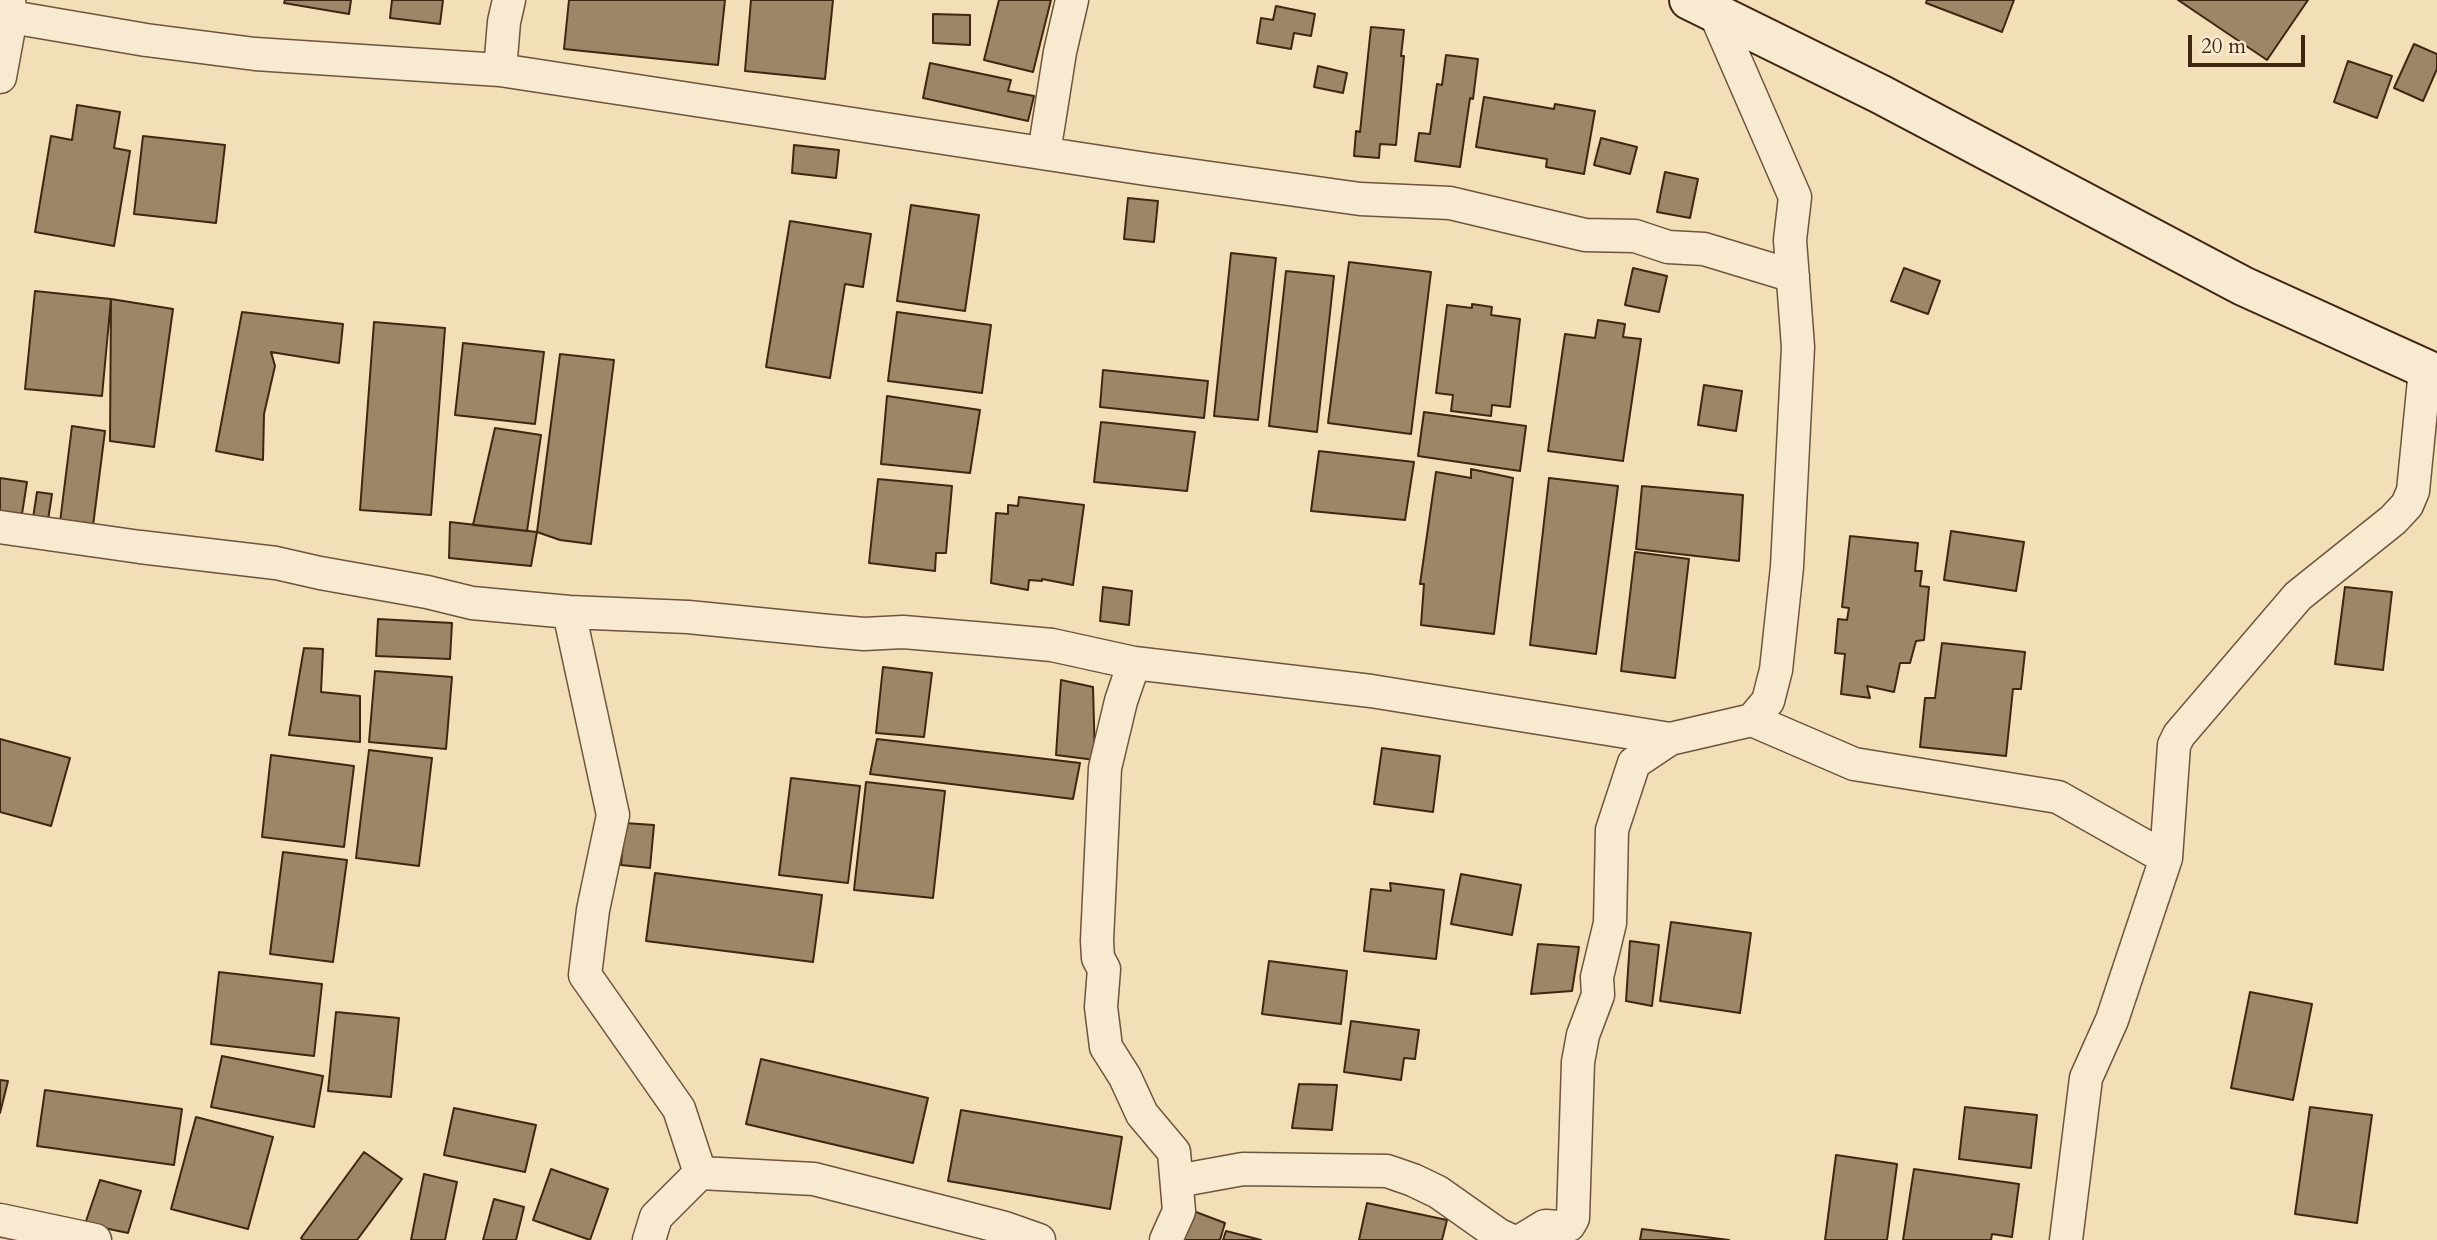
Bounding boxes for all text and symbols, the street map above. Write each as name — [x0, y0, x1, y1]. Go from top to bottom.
scale bar — [2192, 21, 2309, 65]
text: 20 m — [2201, 32, 2246, 61]

